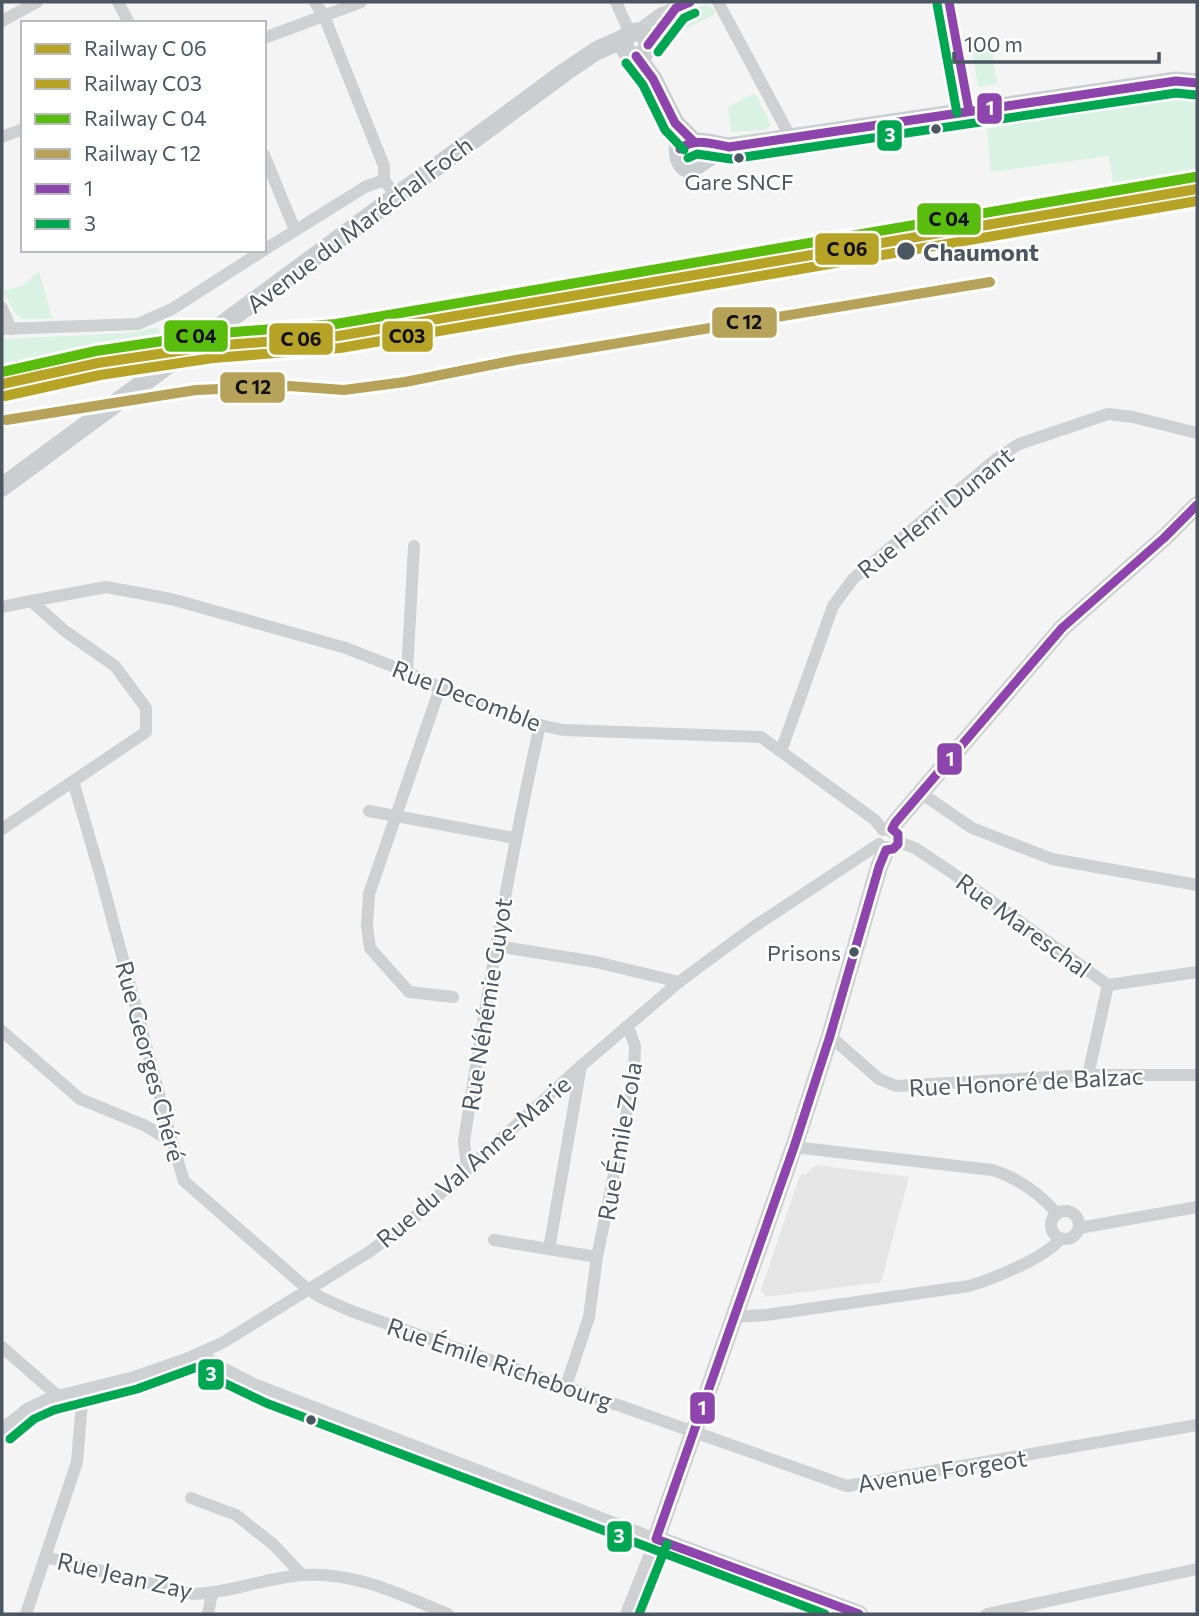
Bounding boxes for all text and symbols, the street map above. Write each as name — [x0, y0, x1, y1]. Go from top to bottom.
legend — [21, 21, 266, 252]
scale bar — [954, 21, 1159, 65]
text: 100 m — [964, 31, 1023, 56]
text: Railway C 06 — [84, 35, 207, 60]
text: Railway C03 — [84, 70, 202, 95]
line badge: 1 — [976, 92, 1003, 125]
text: 1 — [986, 96, 994, 119]
text: Railway C 04 — [84, 105, 207, 130]
line badge: 3 — [876, 119, 903, 152]
unlabelled marker — [929, 122, 943, 136]
text: 3 — [884, 123, 896, 146]
street label: Avenue du Maréchal Foch — [240, 129, 478, 319]
text: Railway C 12 — [84, 140, 201, 165]
marker: Gare SNCF — [732, 151, 746, 165]
place label: Gare SNCF — [684, 168, 794, 195]
text: 1 — [84, 175, 93, 200]
line badge: C 04 — [916, 202, 982, 236]
text: C 04 — [929, 207, 970, 230]
text: 3 — [84, 210, 96, 235]
line badge: C 06 — [814, 232, 880, 266]
text: C 06 — [827, 237, 867, 260]
place label: Chaumont — [923, 237, 1039, 266]
marker: Chaumont — [895, 240, 917, 262]
line badge: C 12 — [711, 306, 778, 339]
text: C 12 — [726, 310, 762, 333]
line badge: C 04 — [163, 319, 229, 353]
line badge: C03 — [381, 320, 434, 353]
line badge: C 06 — [268, 322, 334, 356]
text: C 04 — [176, 324, 217, 347]
text: C03 — [389, 324, 425, 347]
text: C 06 — [281, 327, 321, 350]
line badge: C 12 — [219, 371, 286, 404]
text: C 12 — [235, 375, 271, 398]
street label: Rue Henri Dunant — [851, 440, 1019, 584]
street label: Rue Decomble — [388, 653, 546, 737]
line badge: 1 — [936, 742, 963, 776]
text: 1 — [946, 747, 954, 770]
street label: Rue Mareschal — [951, 867, 1097, 983]
street label: Rue Néhémie Guyot — [455, 895, 517, 1113]
place label: Prisons — [767, 939, 841, 966]
marker: Prisons — [847, 945, 861, 959]
street label: Rue Georges Chéré — [110, 958, 192, 1164]
street label: Rue Émile Zola — [591, 1059, 647, 1223]
street label: Rue Honoré de Balzac — [908, 1060, 1144, 1102]
street label: Rue du Val Anne-Marie — [370, 1069, 576, 1253]
street label: Rue Émile Richebourg — [384, 1311, 616, 1415]
line badge: 3 — [197, 1358, 225, 1391]
text: 3 — [205, 1362, 217, 1385]
line badge: 1 — [689, 1391, 716, 1425]
text: 1 — [698, 1396, 706, 1419]
unlabelled marker — [304, 1413, 318, 1427]
street label: Avenue Forgeot — [855, 1442, 1029, 1498]
line badge: 3 — [606, 1520, 633, 1553]
text: 3 — [613, 1524, 625, 1547]
street label: Rue Jean Zay — [55, 1545, 195, 1605]

